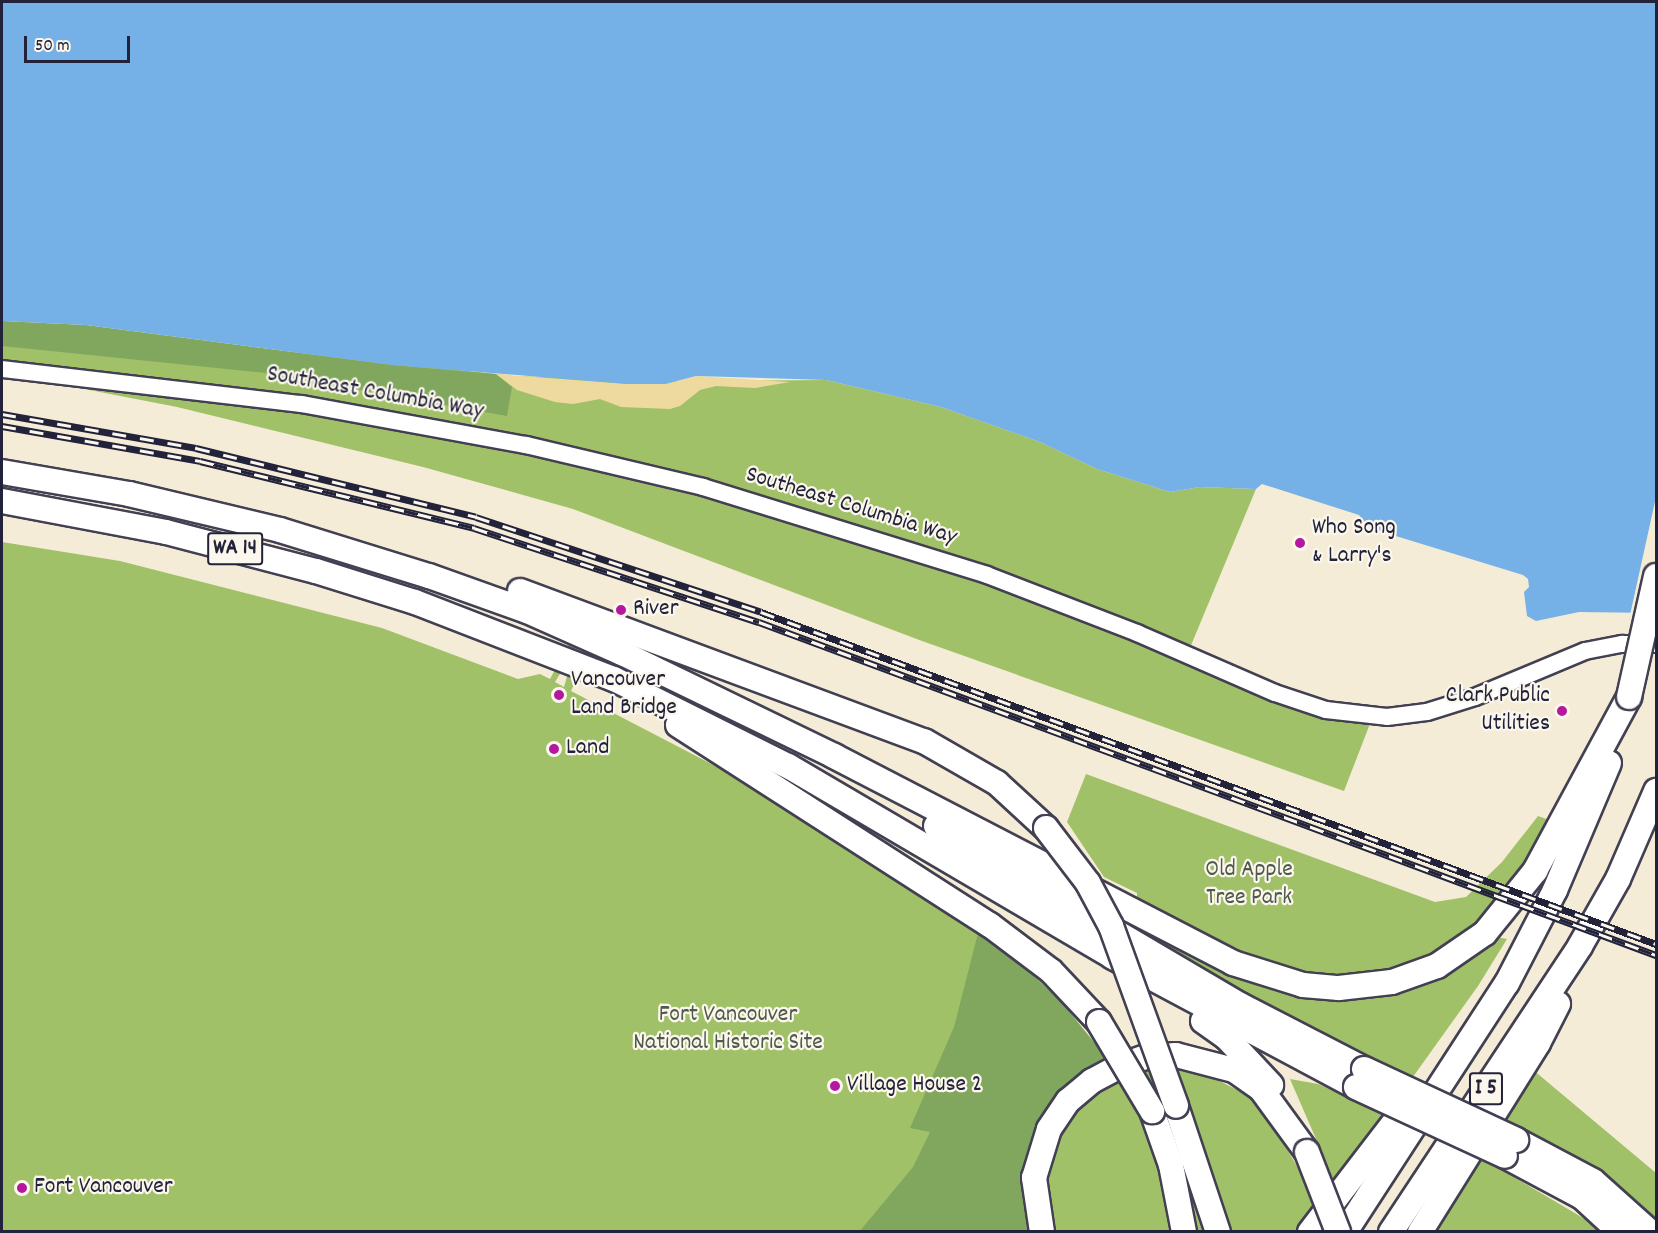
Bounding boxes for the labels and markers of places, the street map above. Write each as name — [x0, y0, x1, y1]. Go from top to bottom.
place label: Who Song & Larry's — [1312, 515, 1396, 571]
marker: Who Song & Larry's — [1293, 536, 1307, 550]
place label: River — [633, 596, 679, 624]
marker: River — [614, 603, 628, 617]
place label: Vancouver Land Bridge — [571, 667, 677, 723]
place label: Clark Public Utilities — [1446, 683, 1550, 739]
marker: Vancouver Land Bridge — [552, 688, 566, 702]
marker: Clark Public Utilities — [1555, 704, 1569, 718]
place label: Land — [566, 735, 609, 763]
marker: Land — [547, 742, 561, 756]
place label: Village House 2 — [847, 1072, 982, 1100]
marker: Village House 2 — [828, 1079, 842, 1093]
place label: Fort Vancouver — [34, 1174, 173, 1202]
marker: Fort Vancouver — [15, 1181, 29, 1195]

